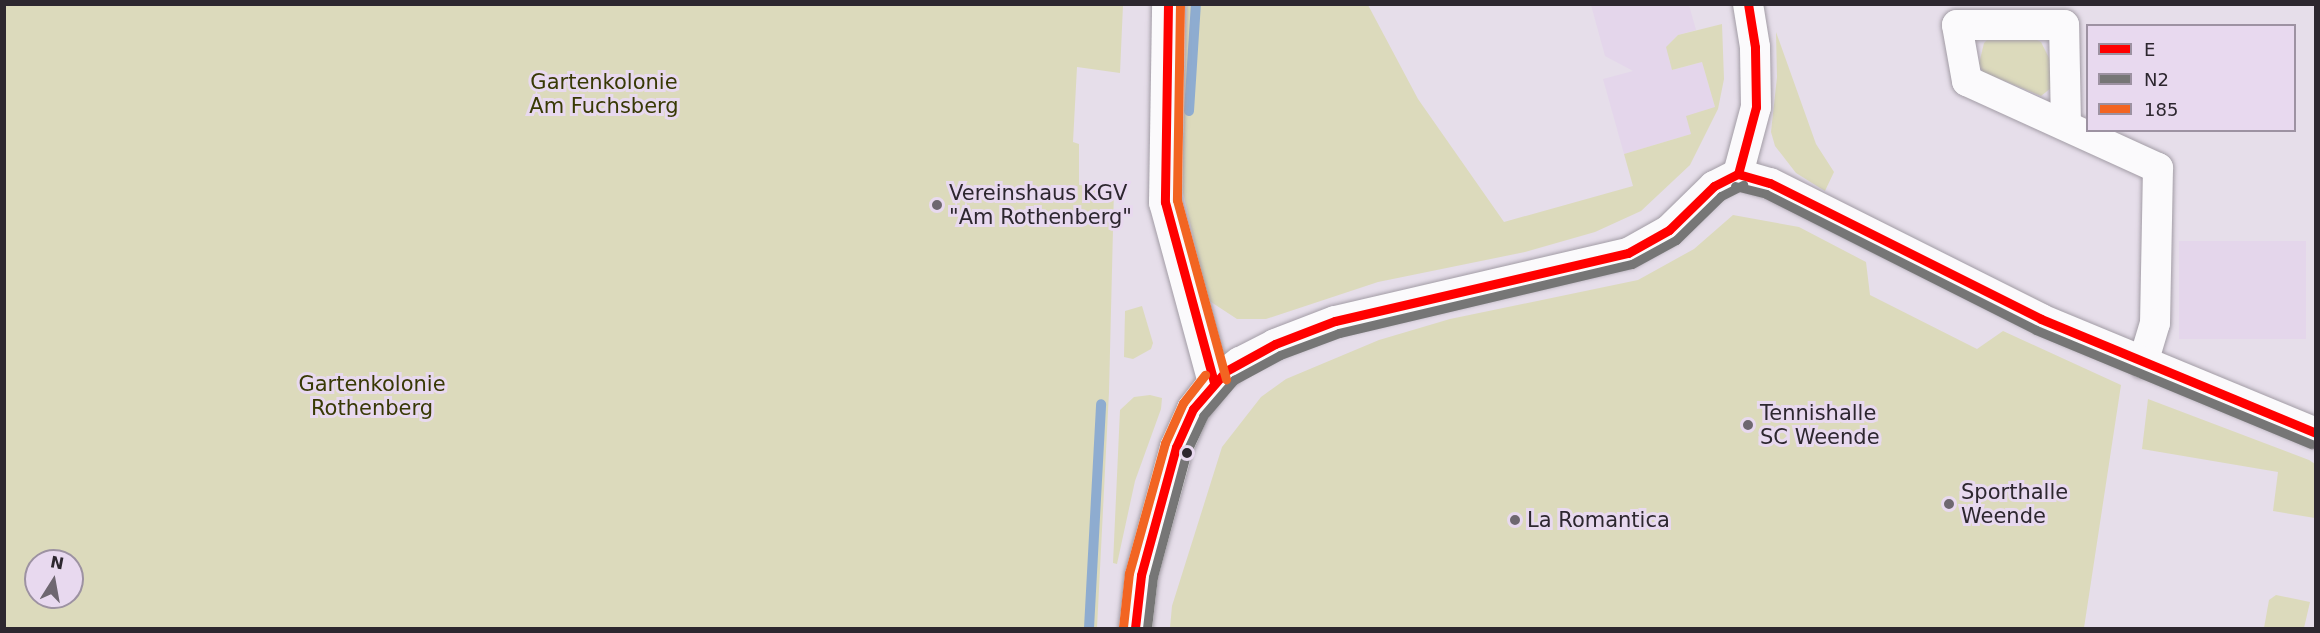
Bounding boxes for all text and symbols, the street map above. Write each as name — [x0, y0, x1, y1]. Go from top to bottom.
legend — [2086, 24, 2296, 132]
text: E — [2144, 39, 2155, 60]
park label: Gartenkolonie Am Fuchsberg — [529, 69, 679, 119]
text: N2 — [2144, 69, 2169, 90]
text: 185 — [2144, 99, 2178, 120]
place label: Vereinshaus KGV "Am Rothenberg" — [949, 180, 1132, 230]
marker: Vereinshaus KGV "Am Rothenberg" — [930, 198, 944, 212]
park label: Gartenkolonie Rothenberg — [298, 371, 446, 421]
place label: Tennishalle SC Weende — [1760, 400, 1880, 450]
marker: Tennishalle SC Weende — [1741, 418, 1755, 432]
unlabelled marker — [1181, 447, 1193, 459]
place label: Sporthalle Weende — [1961, 479, 2068, 529]
marker: Sporthalle Weende — [1942, 497, 1956, 511]
place label: La Romantica — [1527, 507, 1670, 533]
marker: La Romantica — [1508, 513, 1522, 527]
north arrow — [24, 549, 84, 609]
text: N — [49, 552, 66, 573]

